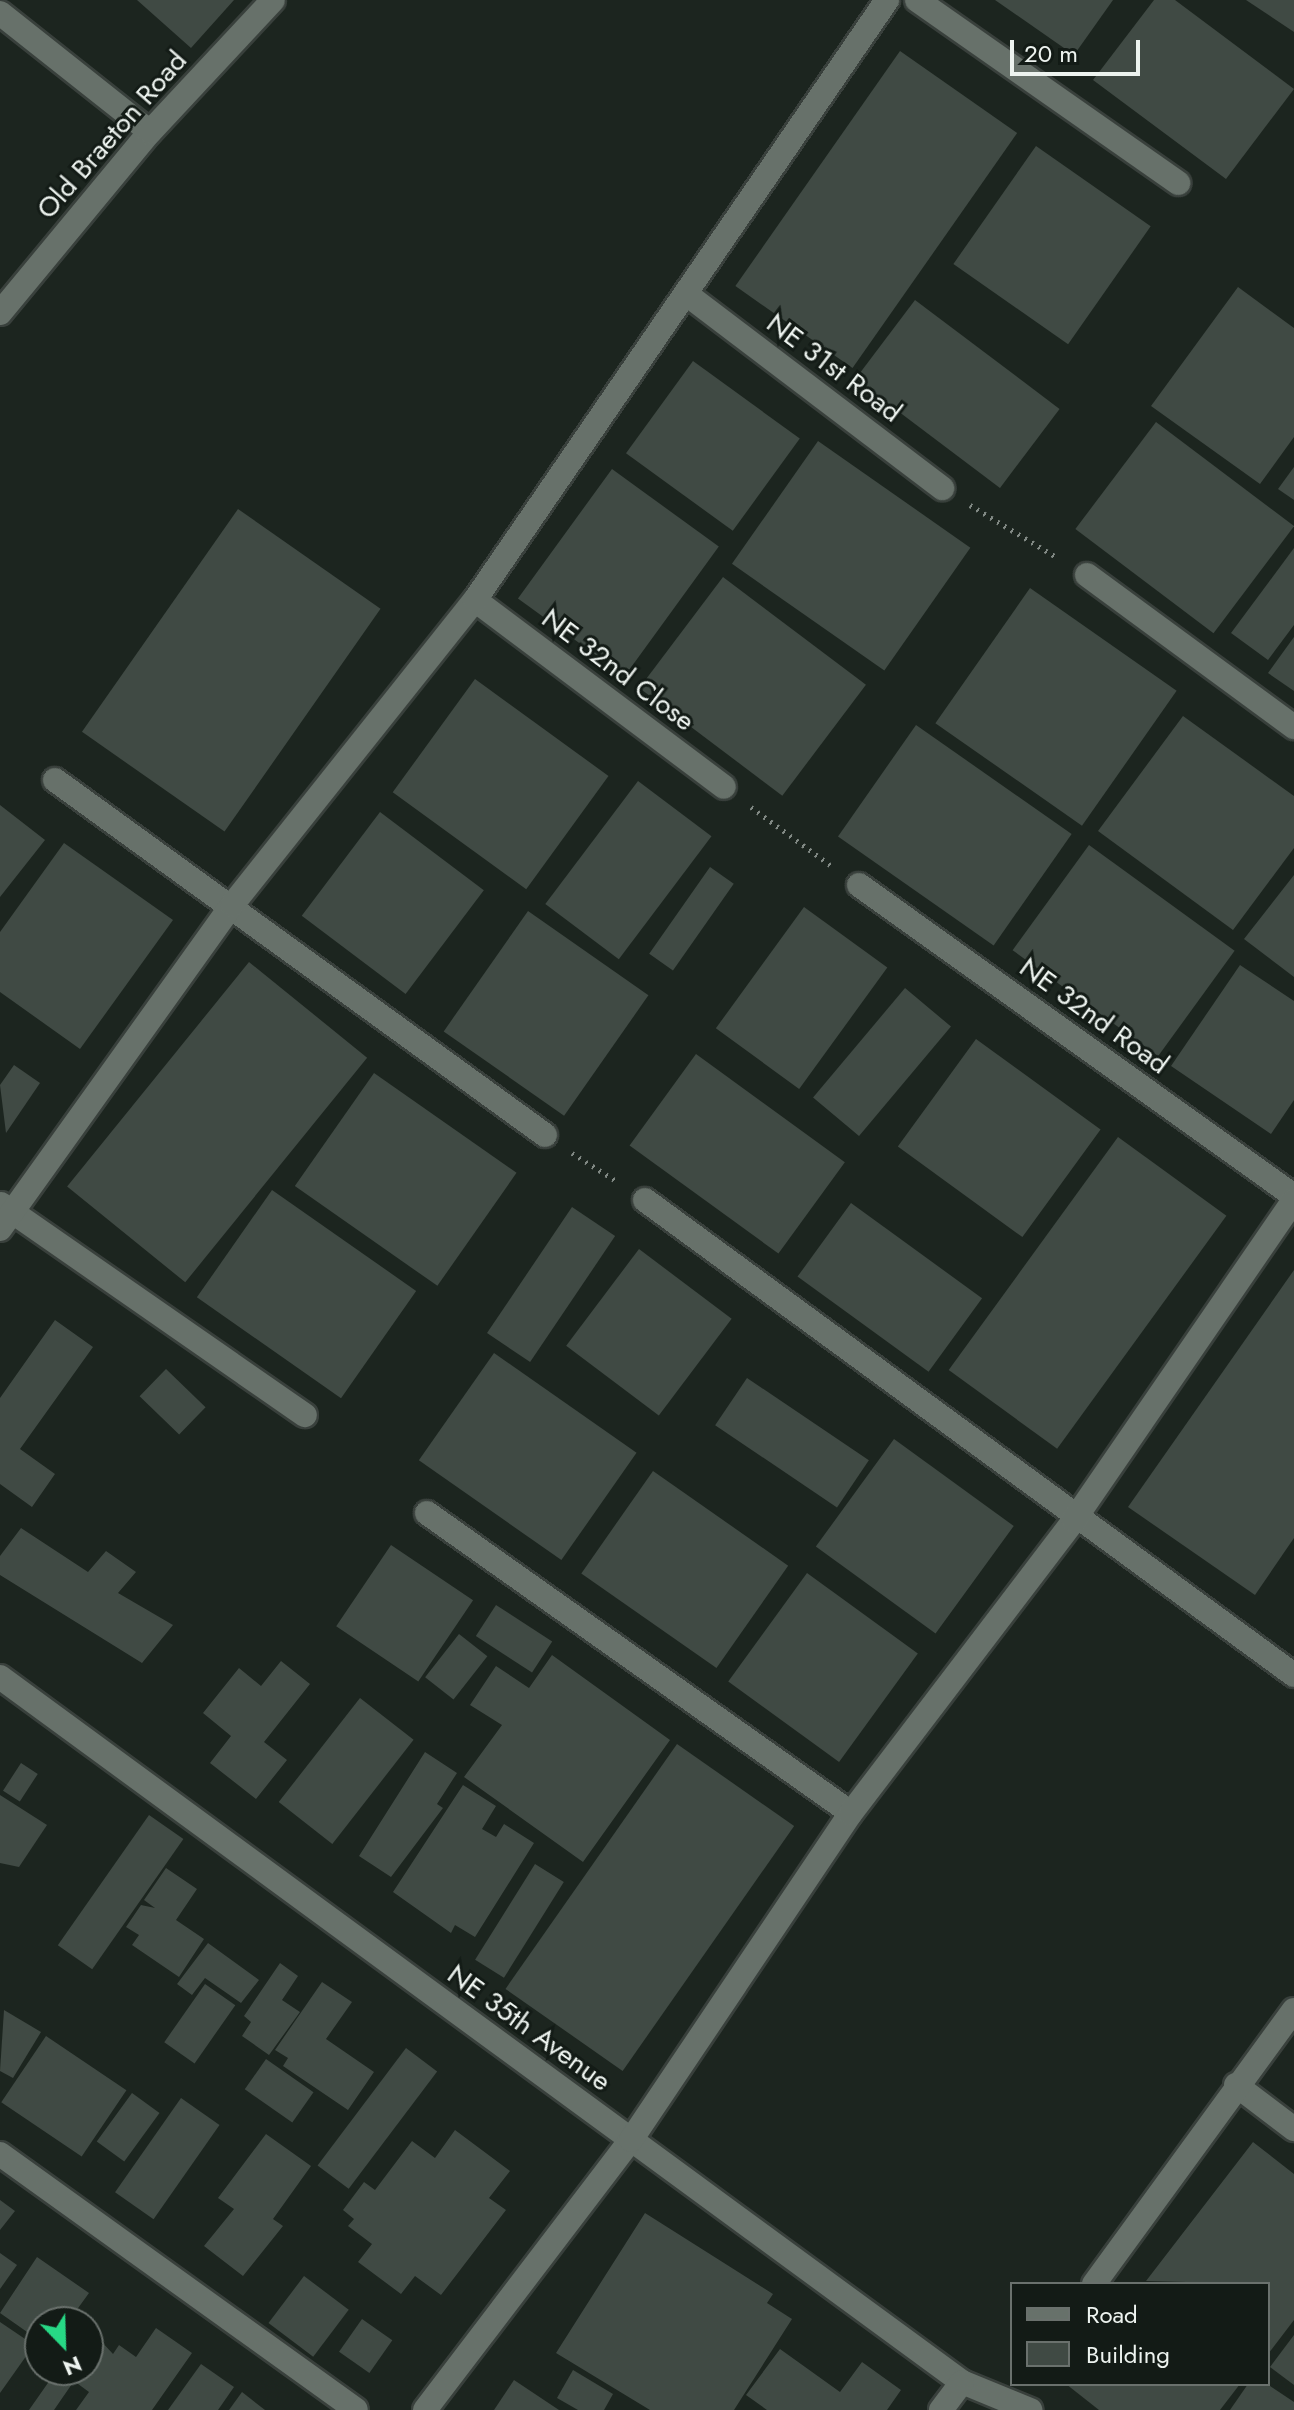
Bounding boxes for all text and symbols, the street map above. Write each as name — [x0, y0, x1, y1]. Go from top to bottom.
scale bar — [1014, 24, 1144, 74]
text: 20 m — [1024, 36, 1078, 71]
street label: Old Braeton Road — [30, 44, 194, 226]
street label: NE 31st Road — [760, 306, 908, 430]
street label: NE 32nd Close — [535, 602, 701, 738]
street label: NE 32nd Road — [1013, 951, 1175, 1081]
street label: NE 35th Avenue — [441, 1958, 617, 2098]
legend — [1010, 2282, 1270, 2386]
text: Road — [1086, 2297, 1138, 2332]
north arrow — [24, 2306, 104, 2386]
text: Building — [1086, 2337, 1170, 2372]
text: N — [58, 2348, 87, 2384]

